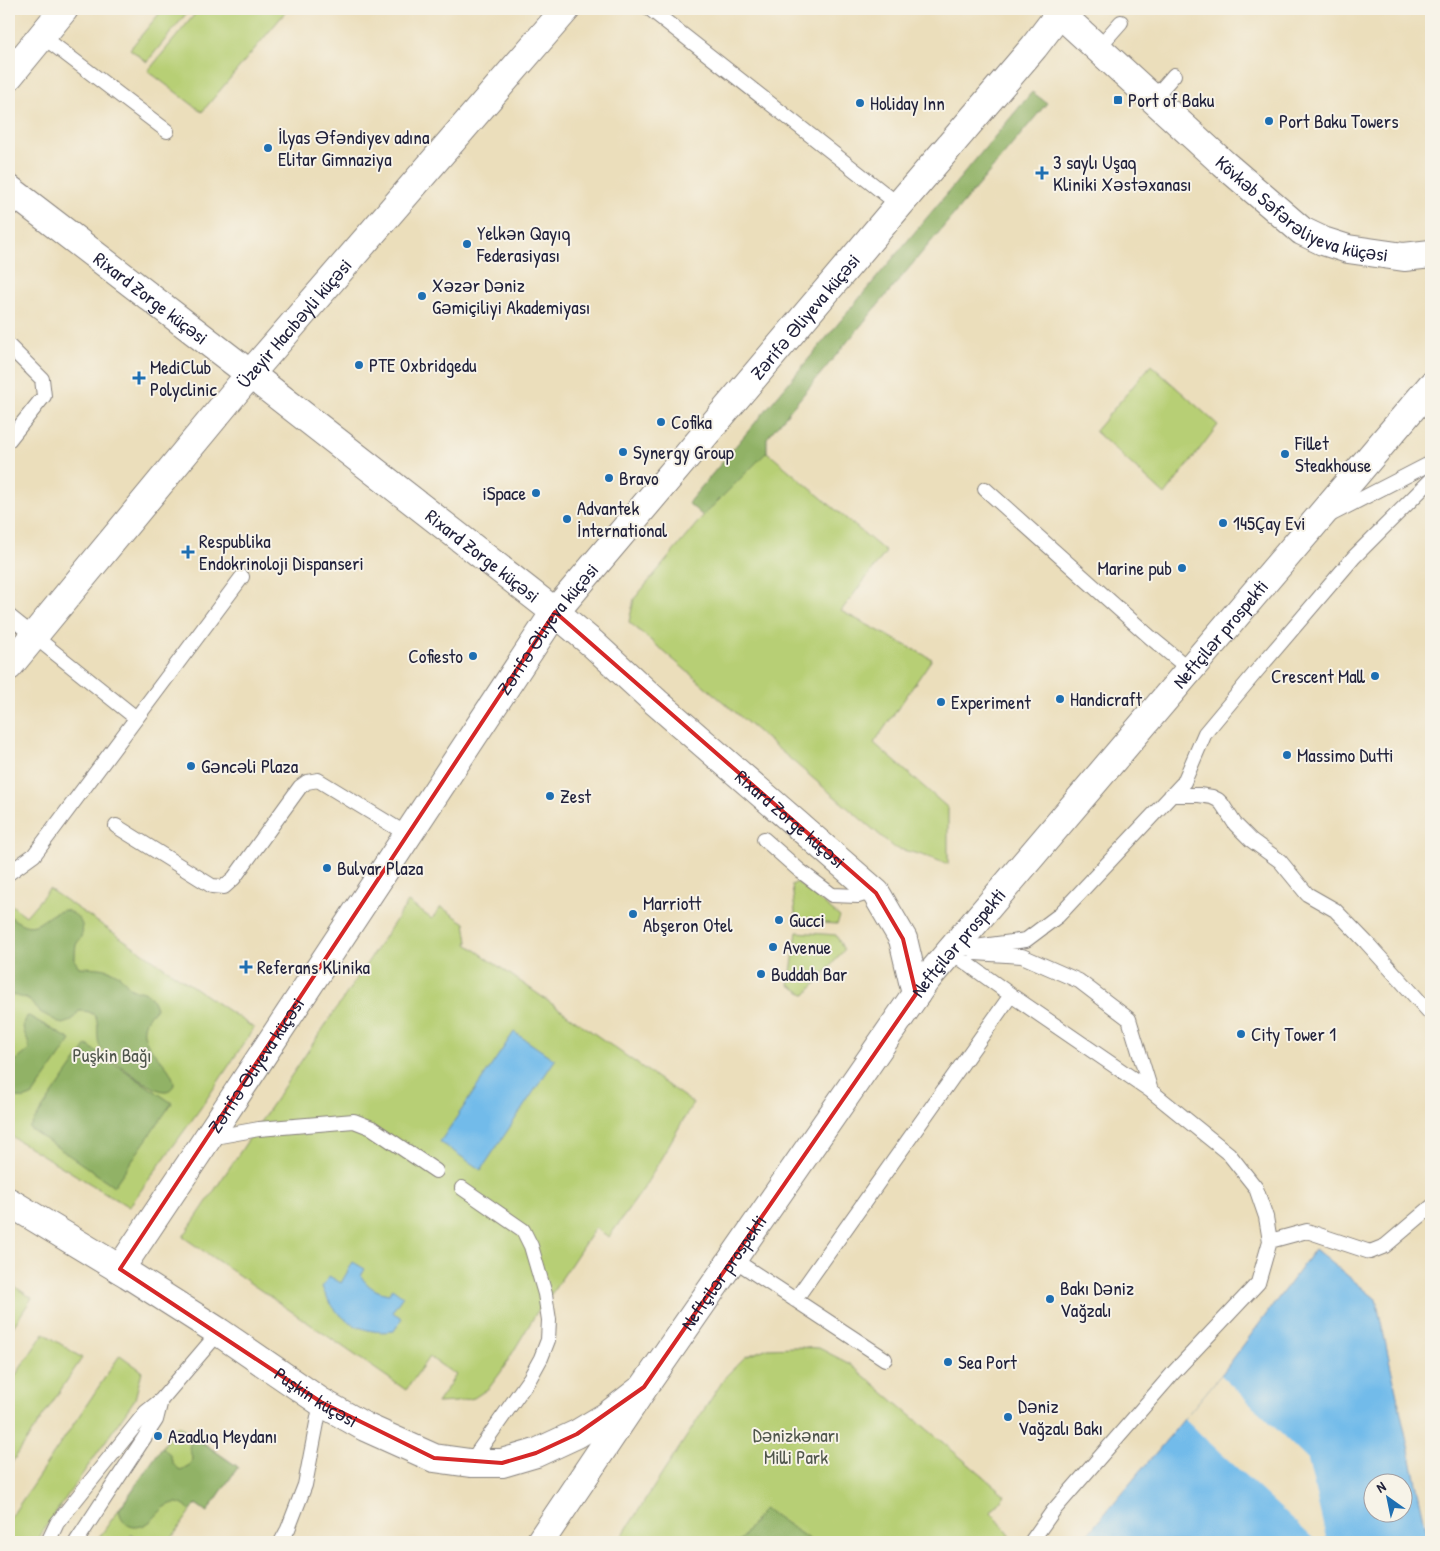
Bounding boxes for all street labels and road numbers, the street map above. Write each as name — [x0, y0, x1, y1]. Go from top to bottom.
street label: Kövkəb Səfərəliyeva küçəsi — [1210, 149, 1390, 268]
street label: Rixard Zorge küçəsi — [88, 246, 214, 350]
street label: Zərifə Əliyeva küçəsi — [744, 248, 866, 385]
street label: Üzeyir Hacıbəyli küçəsi — [231, 253, 357, 393]
street label: Rixard Zorge küçəsi — [420, 503, 545, 608]
street label: Zərifə Əliyeva küçəsi — [491, 557, 604, 700]
street label: Neftçilər prospekti — [1167, 574, 1274, 694]
street label: Rixard Zorge küçəsi — [730, 764, 851, 874]
street label: Neftçilər prospekti — [905, 883, 1011, 1002]
street label: Zərifə Əliyeva küçəsi — [202, 992, 310, 1138]
street label: Neftçilər prospekti — [674, 1210, 772, 1335]
street label: Puşkin küçəsi — [269, 1361, 363, 1433]

